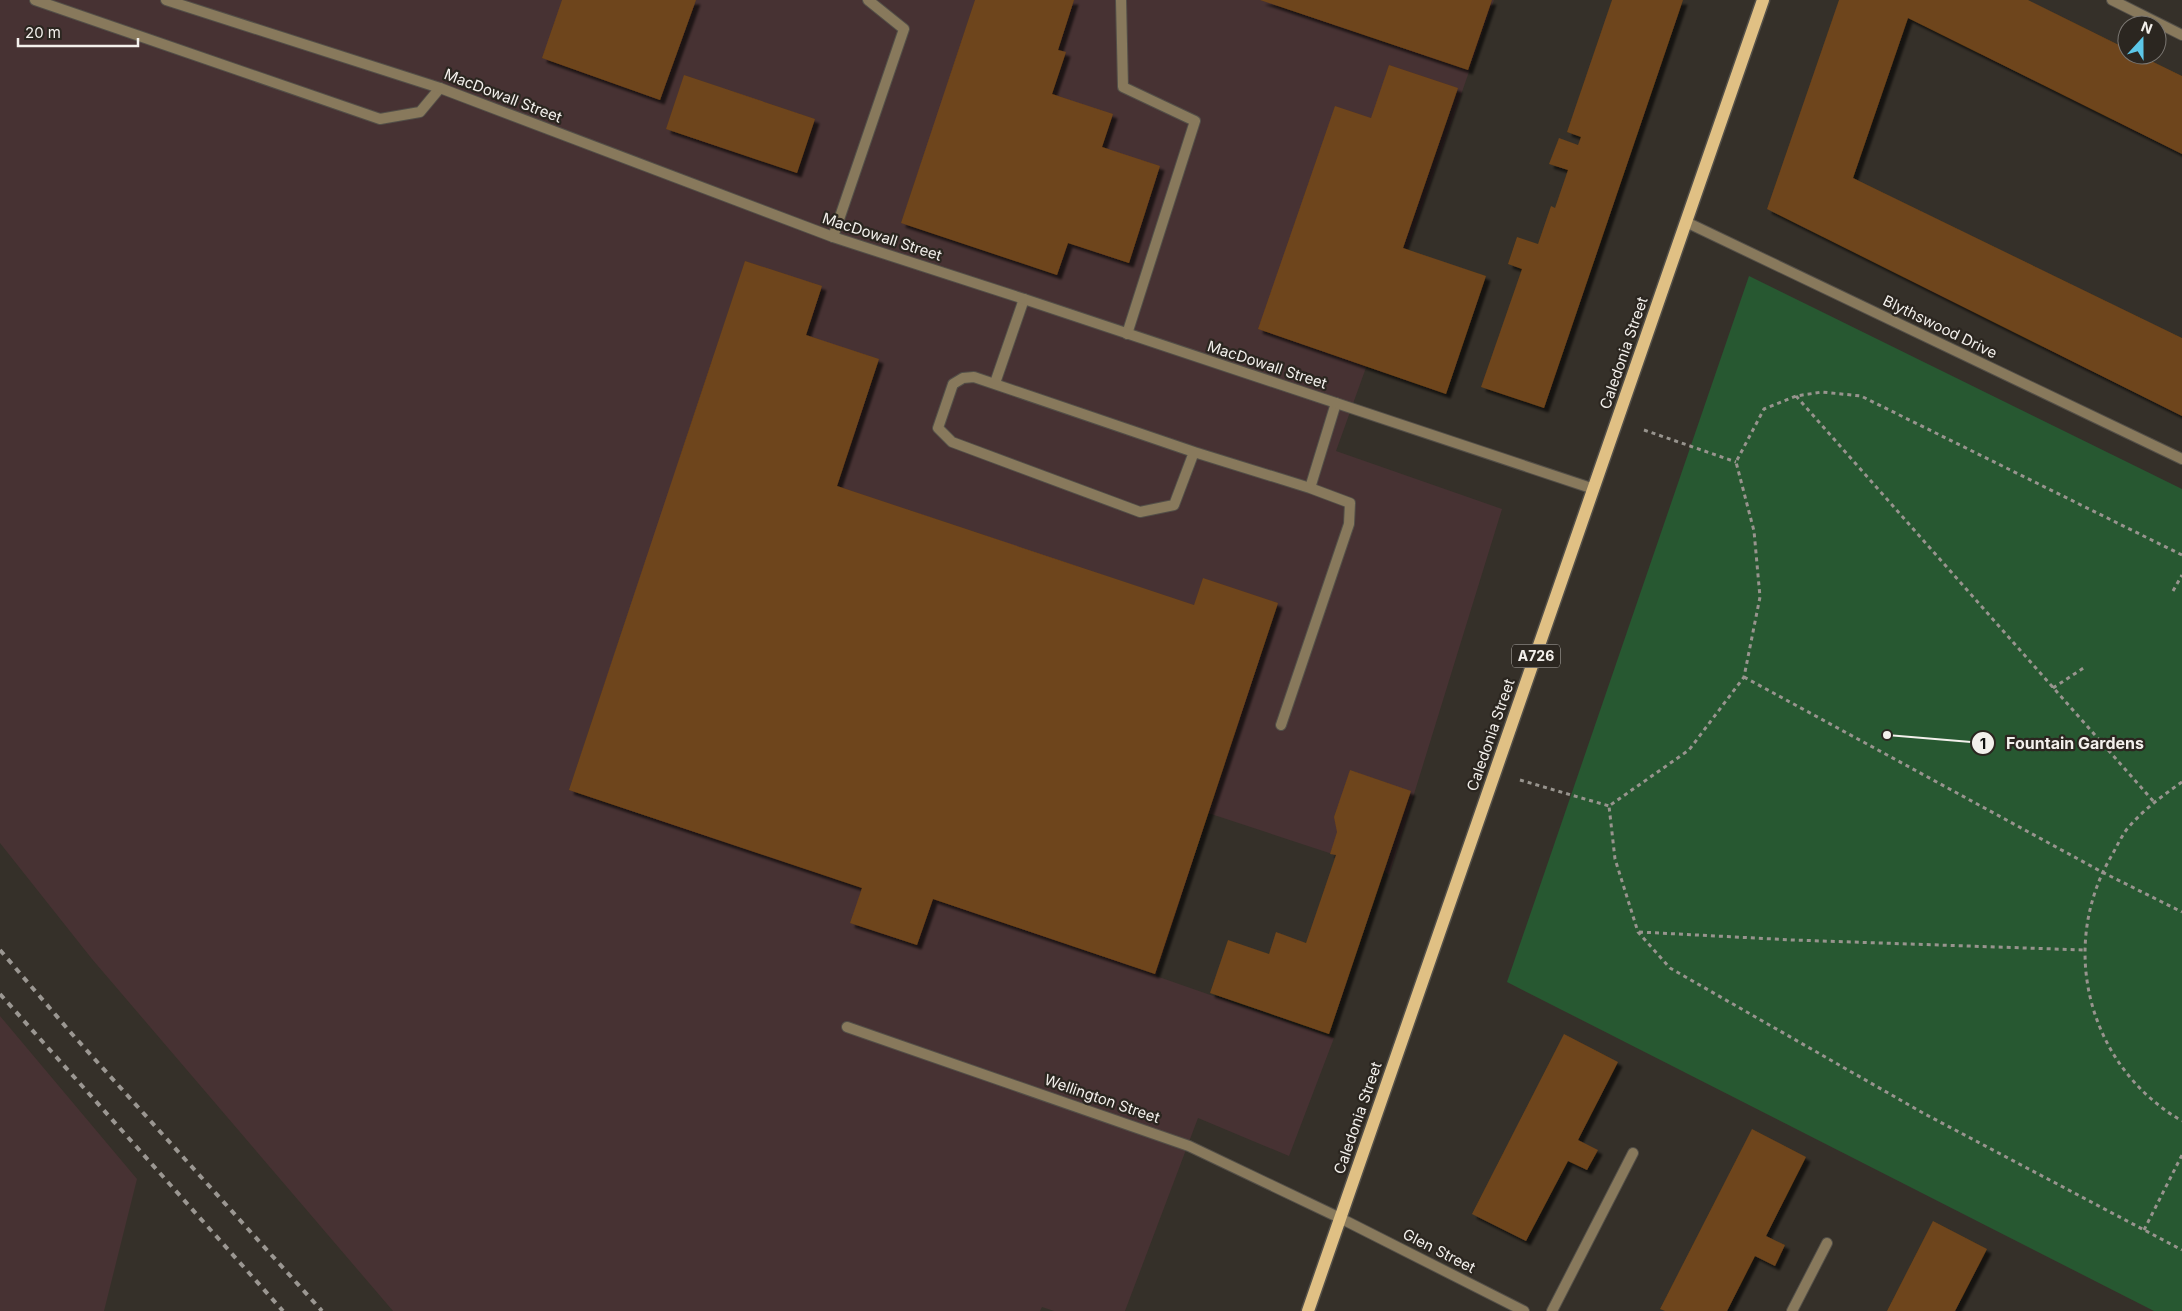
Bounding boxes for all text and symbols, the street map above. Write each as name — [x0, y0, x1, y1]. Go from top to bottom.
scale bar — [18, 15, 138, 47]
north arrow — [2117, 15, 2167, 65]
text: N — [2139, 18, 2155, 37]
text: 20 m — [25, 23, 61, 42]
street label: MacDowall Street — [442, 64, 565, 127]
street label: MacDowall Street — [820, 208, 944, 265]
street label: Blythswood Drive — [1880, 291, 2000, 362]
street label: Caledonia Street — [1595, 294, 1652, 411]
street label: MacDowall Street — [1205, 336, 1329, 393]
road number: A726 — [1512, 644, 1560, 668]
street label: Caledonia Street — [1462, 676, 1519, 793]
callout: Fountain Gardens — [1971, 728, 2154, 759]
text: Fountain Gardens — [2006, 733, 2144, 753]
text: 1 — [1980, 734, 1986, 753]
street label: Caledonia Street — [1329, 1059, 1386, 1176]
street label: Wellington Street — [1042, 1070, 1162, 1127]
street label: Glen Street — [1400, 1224, 1479, 1277]

